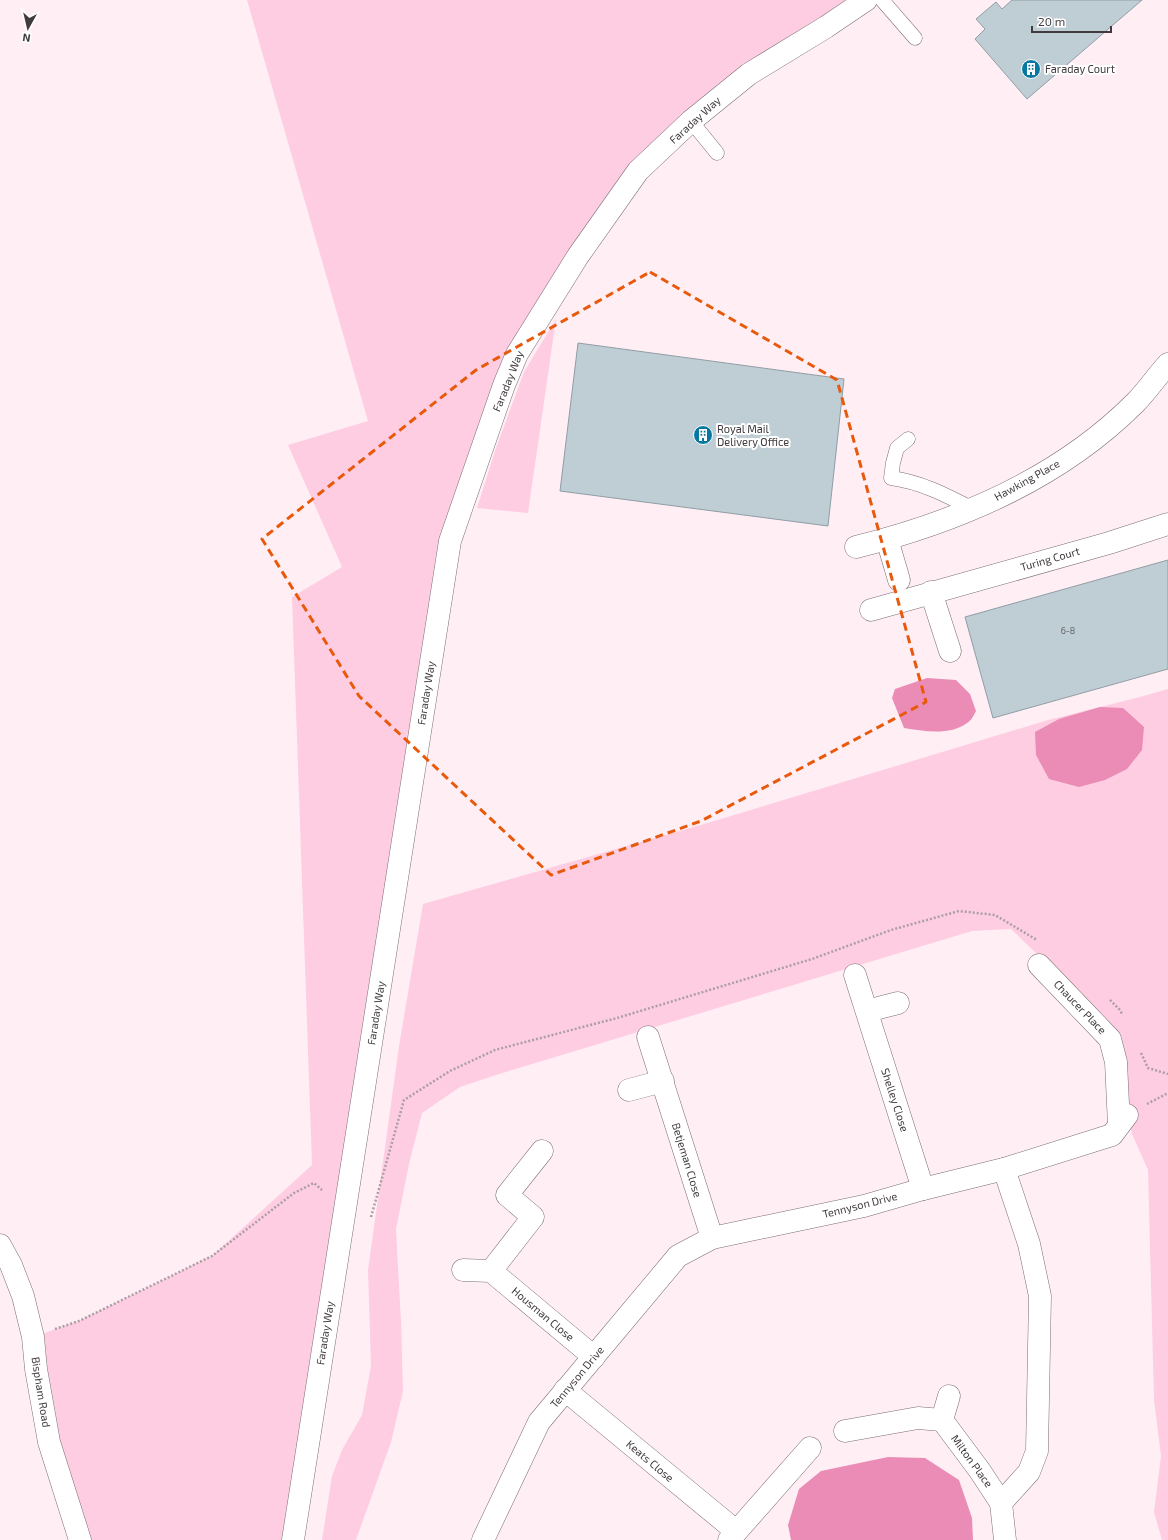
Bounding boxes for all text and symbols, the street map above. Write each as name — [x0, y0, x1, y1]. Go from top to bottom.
north arrow — [8, 8, 48, 48]
scale bar — [1032, 8, 1111, 34]
text: 20 m — [1038, 14, 1065, 28]
text: N — [22, 31, 31, 45]
building icon: Faraday Court — [1020, 58, 1042, 80]
place label: Faraday Court — [1045, 62, 1115, 75]
street label: Faraday Way — [666, 93, 723, 146]
street label: Faraday Way — [489, 348, 526, 413]
place label: Royal Mail Delivery Office — [717, 422, 789, 448]
building icon: Royal Mail Delivery Office — [692, 424, 714, 446]
street label: Hawking Place — [992, 456, 1062, 503]
street label: Turing Court — [1019, 544, 1081, 573]
house number: 6-8 — [1061, 625, 1075, 636]
street label: Faraday Way — [414, 660, 437, 726]
street label: Chaucer Place — [1051, 977, 1109, 1036]
street label: Faraday Way — [364, 980, 387, 1046]
street label: Shelley Close — [879, 1066, 912, 1133]
street label: Betjeman Close — [669, 1121, 705, 1199]
street label: Tennyson Drive — [821, 1189, 899, 1220]
street label: Housman Close — [510, 1284, 577, 1343]
street label: Faraday Way — [313, 1300, 336, 1366]
street label: Tennyson Drive — [547, 1343, 606, 1410]
street label: Bispham Road — [29, 1356, 53, 1428]
street label: Milton Place — [949, 1432, 996, 1490]
street label: Keats Close — [624, 1437, 677, 1484]

